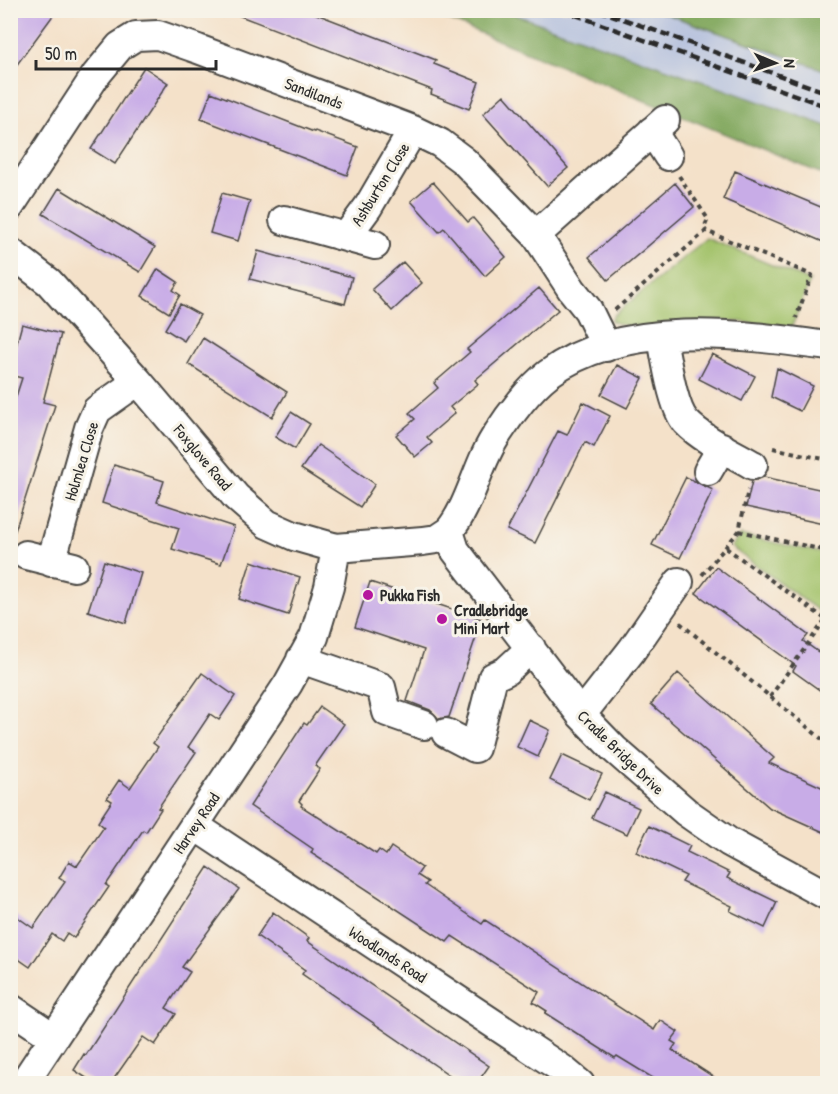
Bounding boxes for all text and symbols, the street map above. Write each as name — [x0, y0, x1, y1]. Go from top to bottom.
scale bar — [36, 33, 216, 71]
north arrow — [745, 33, 805, 93]
text: 50 m — [45, 41, 77, 66]
text: N — [779, 59, 801, 69]
street label: Sandilands — [282, 72, 346, 114]
street label: Ashburton Close — [346, 137, 415, 230]
street label: Holmlea Close — [59, 418, 104, 503]
street label: Foxglove Road — [168, 418, 237, 495]
place label: Pukka Fish — [380, 584, 440, 606]
marker: Pukka Fish — [361, 588, 375, 602]
place label: Cradlebridge Mini Mart — [454, 599, 529, 639]
marker: Cradlebridge Mini Mart — [435, 612, 449, 626]
street label: Cradle Bridge Drive — [573, 705, 670, 800]
street label: Harvey Road — [167, 788, 225, 858]
street label: Woodlands Road — [345, 921, 431, 987]

